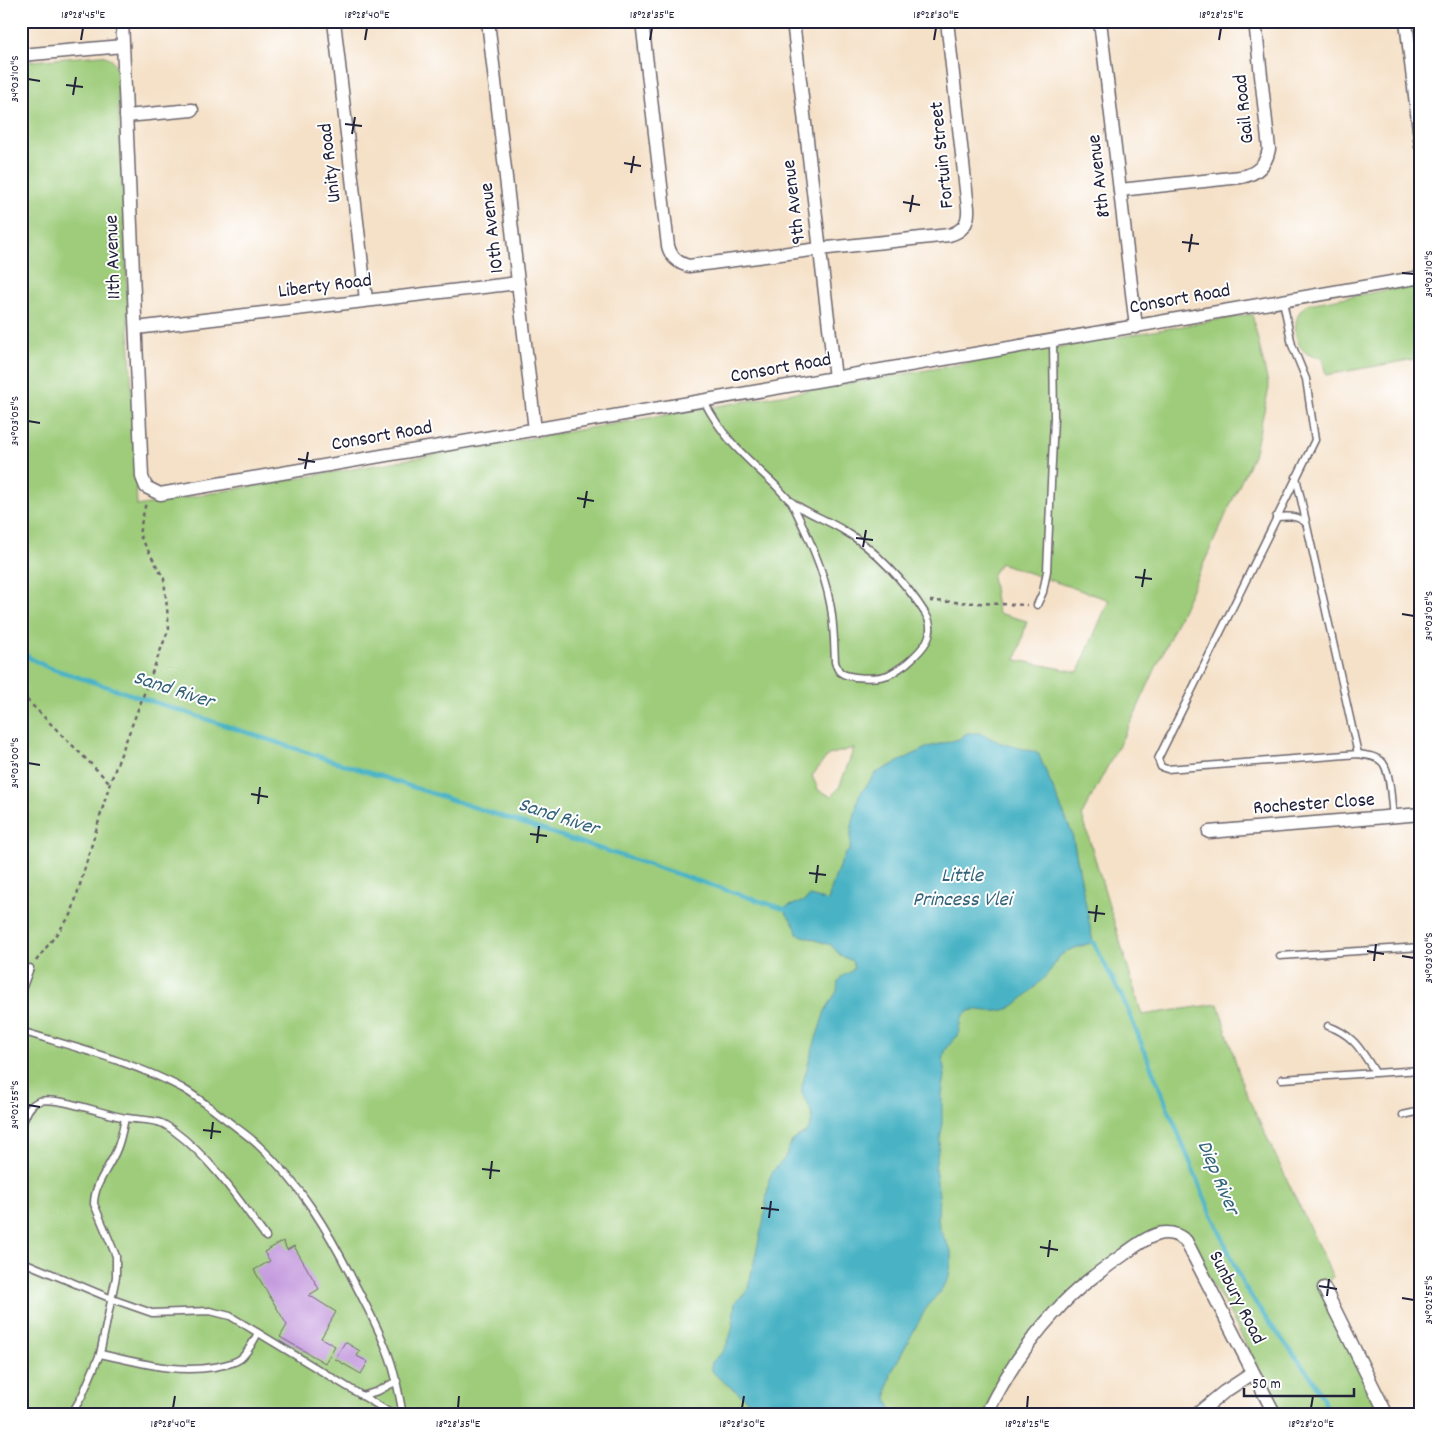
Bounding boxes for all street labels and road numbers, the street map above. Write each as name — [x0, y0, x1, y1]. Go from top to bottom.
street label: Gail Road — [1227, 73, 1263, 145]
street label: Fortuin Street — [923, 100, 963, 210]
street label: Unity Road — [312, 122, 350, 204]
street label: 8th Avenue — [1081, 132, 1119, 219]
street label: 9th Avenue — [776, 158, 814, 246]
street label: 10th Avenue — [474, 181, 512, 275]
street label: 11th Avenue — [99, 214, 129, 300]
street label: Liberty Road — [277, 267, 373, 307]
street label: Consort Road — [1127, 277, 1233, 323]
street label: Consort Road — [728, 346, 834, 392]
street label: Consort Road — [329, 414, 435, 460]
street label: Rochester Close — [1252, 787, 1376, 823]
street label: Sunbury Road — [1200, 1246, 1272, 1350]

